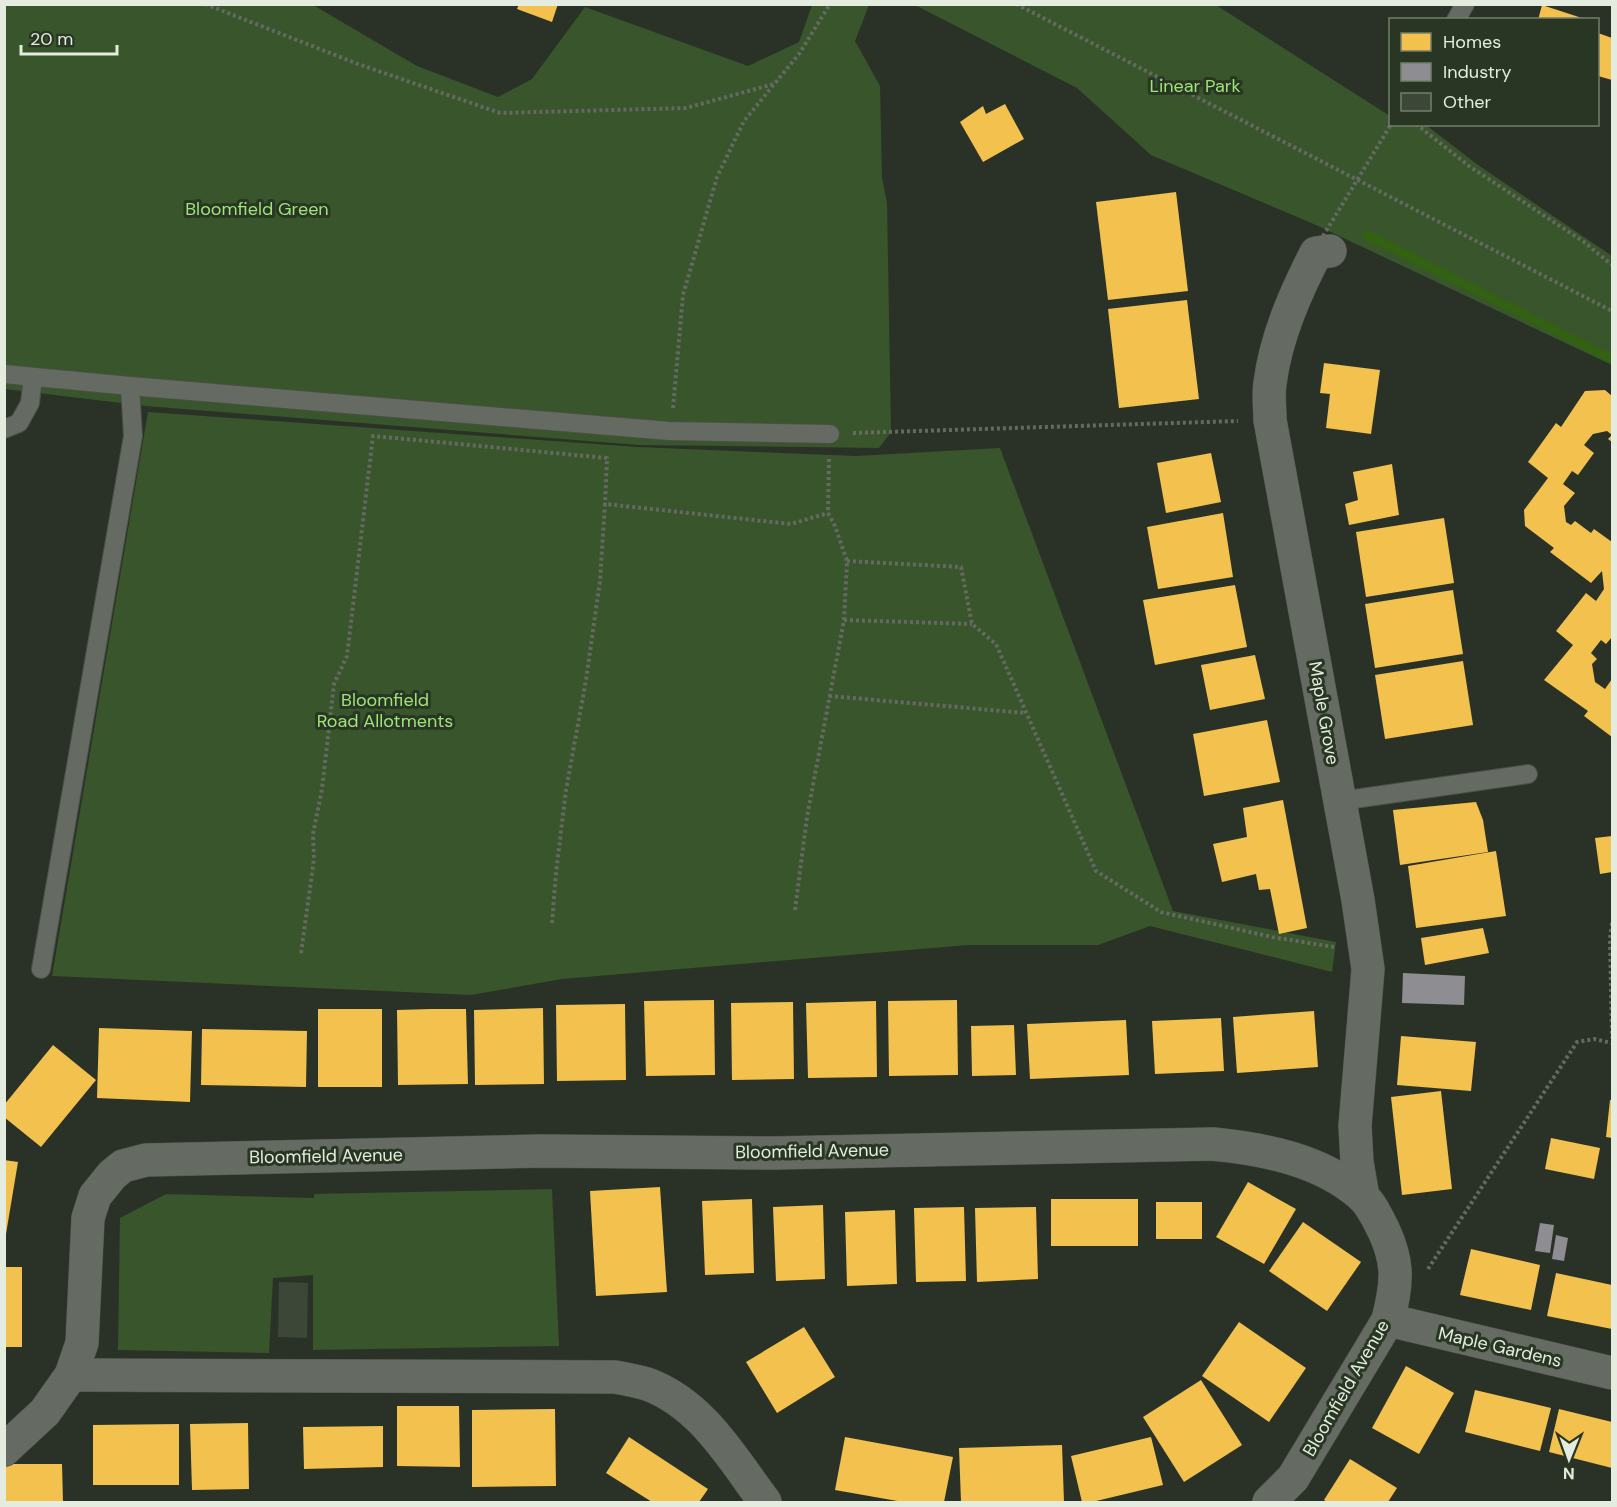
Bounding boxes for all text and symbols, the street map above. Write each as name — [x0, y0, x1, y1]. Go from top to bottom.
scale bar — [21, 18, 117, 56]
legend — [1389, 18, 1599, 126]
text: 20 m — [30, 27, 73, 51]
text: Homes — [1443, 30, 1501, 54]
text: Industry — [1443, 60, 1512, 84]
park label: Linear Park — [1149, 74, 1241, 98]
text: Other — [1443, 90, 1492, 114]
park label: Bloomfield Green — [185, 197, 329, 221]
street label: Maple Grove — [1303, 659, 1345, 767]
park label: Bloomfield Road Allotments — [317, 688, 453, 733]
street label: Bloomfield Avenue — [735, 1138, 889, 1164]
street label: Bloomfield Avenue — [249, 1143, 403, 1169]
street label: Bloomfield Avenue — [1297, 1315, 1395, 1461]
street label: Maple Gardens — [1436, 1321, 1564, 1373]
north arrow — [1539, 1429, 1599, 1489]
text: N — [1563, 1463, 1575, 1484]

